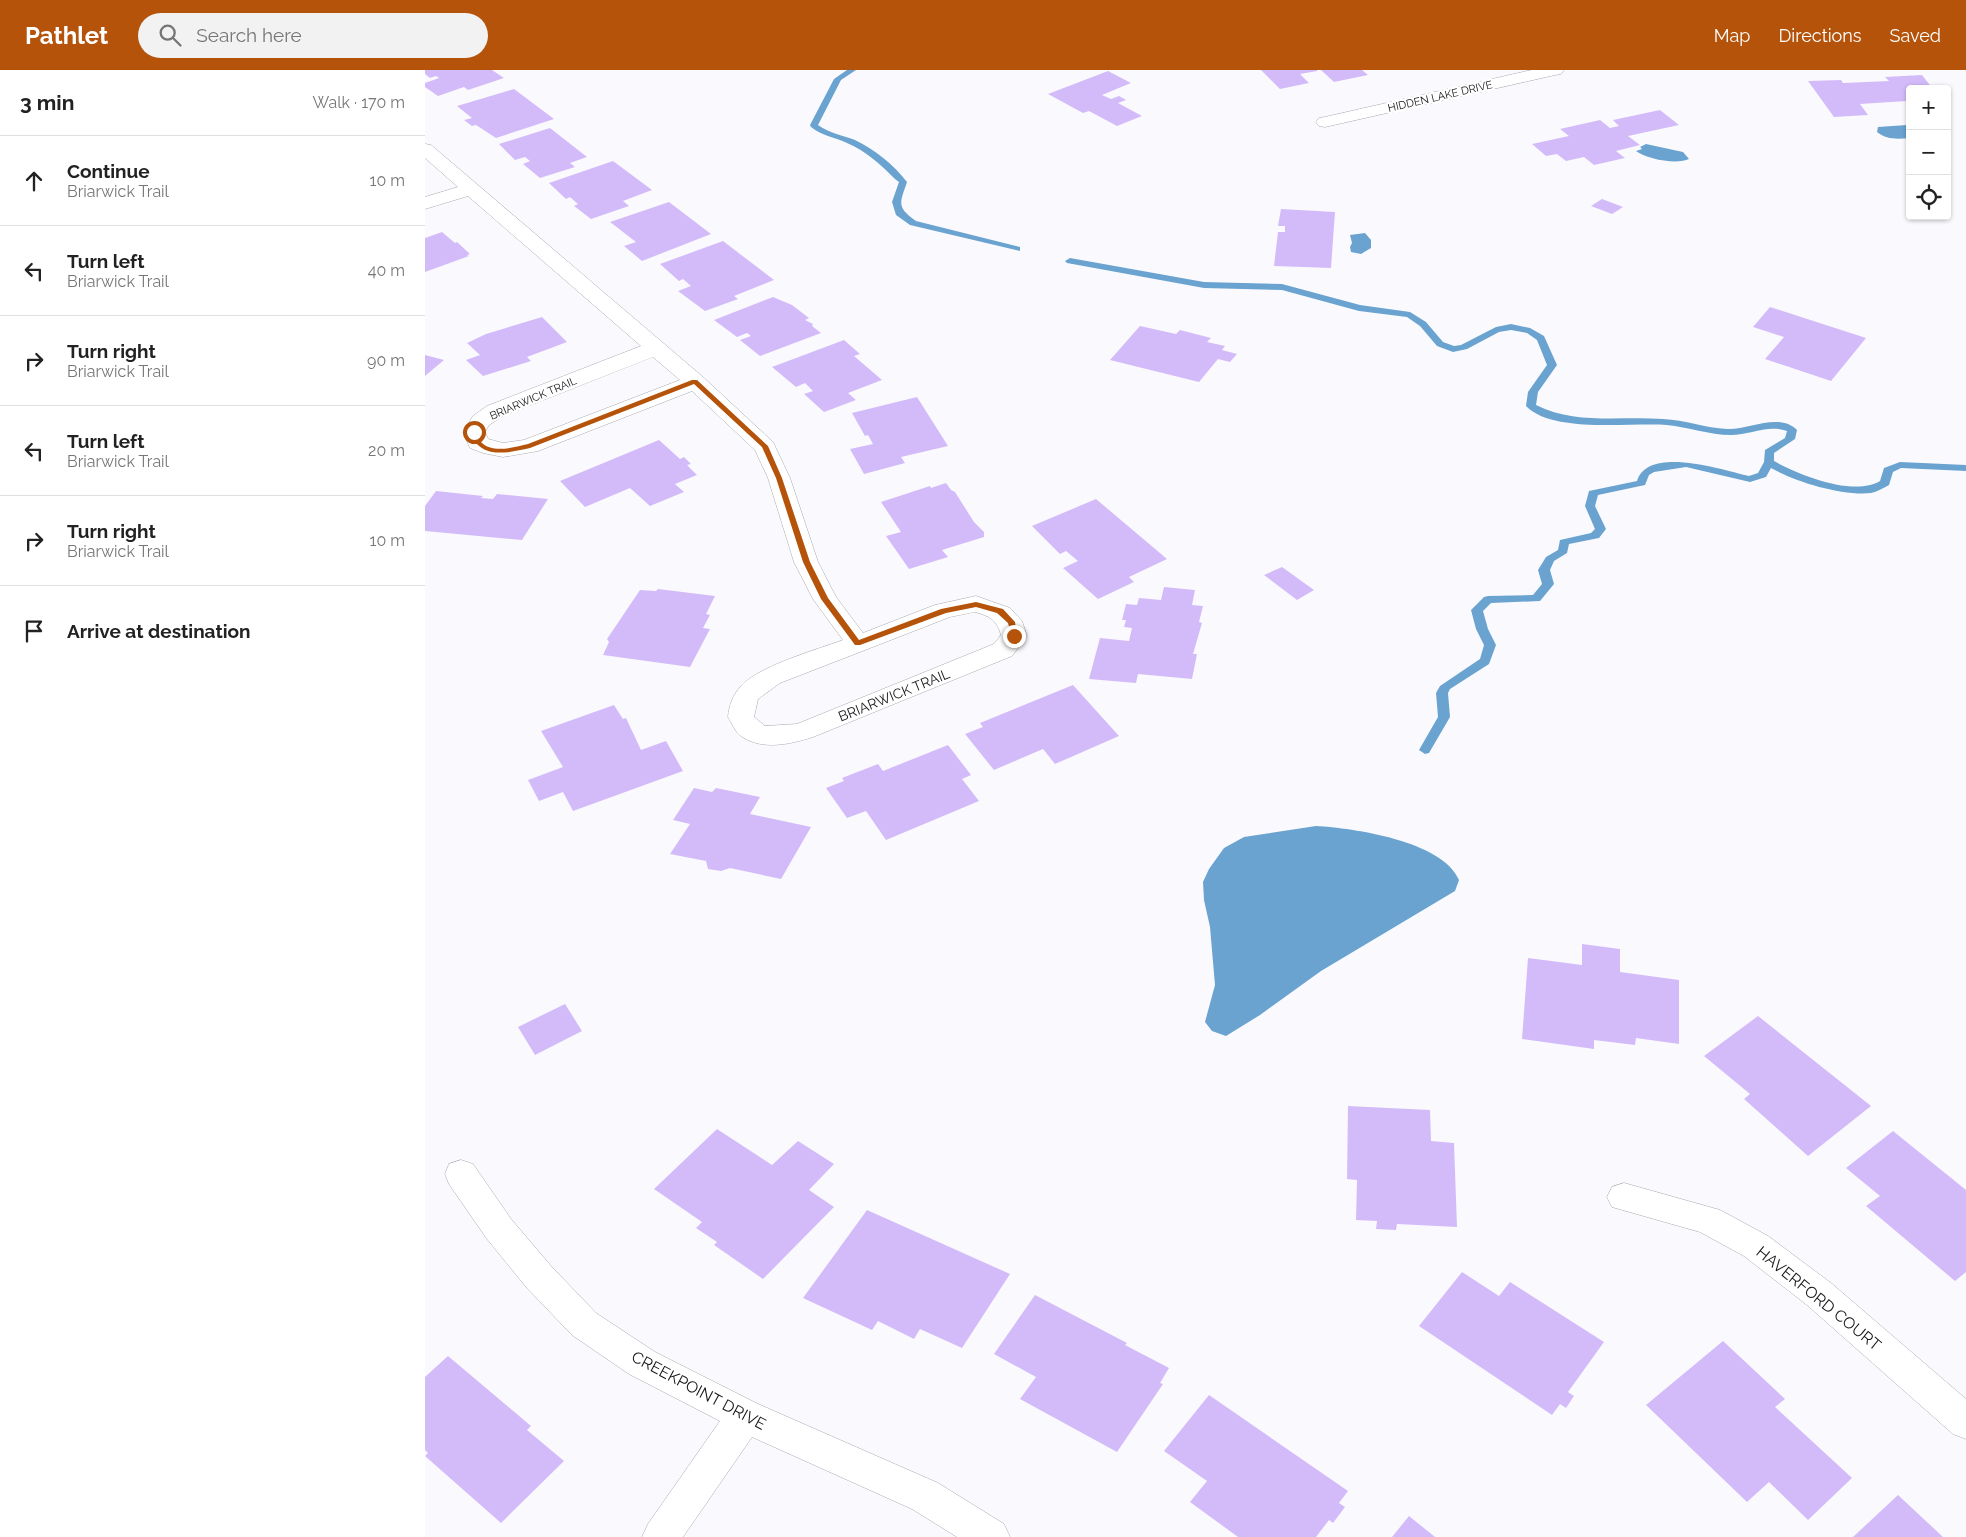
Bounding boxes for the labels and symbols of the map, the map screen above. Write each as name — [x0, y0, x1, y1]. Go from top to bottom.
street label: HIDDEN LAKE DRIVE — [1387, 78, 1494, 115]
street label: BRIARWICK TRAIL — [488, 374, 579, 423]
route start — [463, 421, 486, 444]
route end — [1003, 625, 1026, 648]
street label: BRIARWICK TRAIL — [836, 665, 952, 725]
street label: HAVERFORD COURT — [1752, 1242, 1885, 1355]
street label: CREEKPOINT DRIVE — [628, 1347, 769, 1434]

